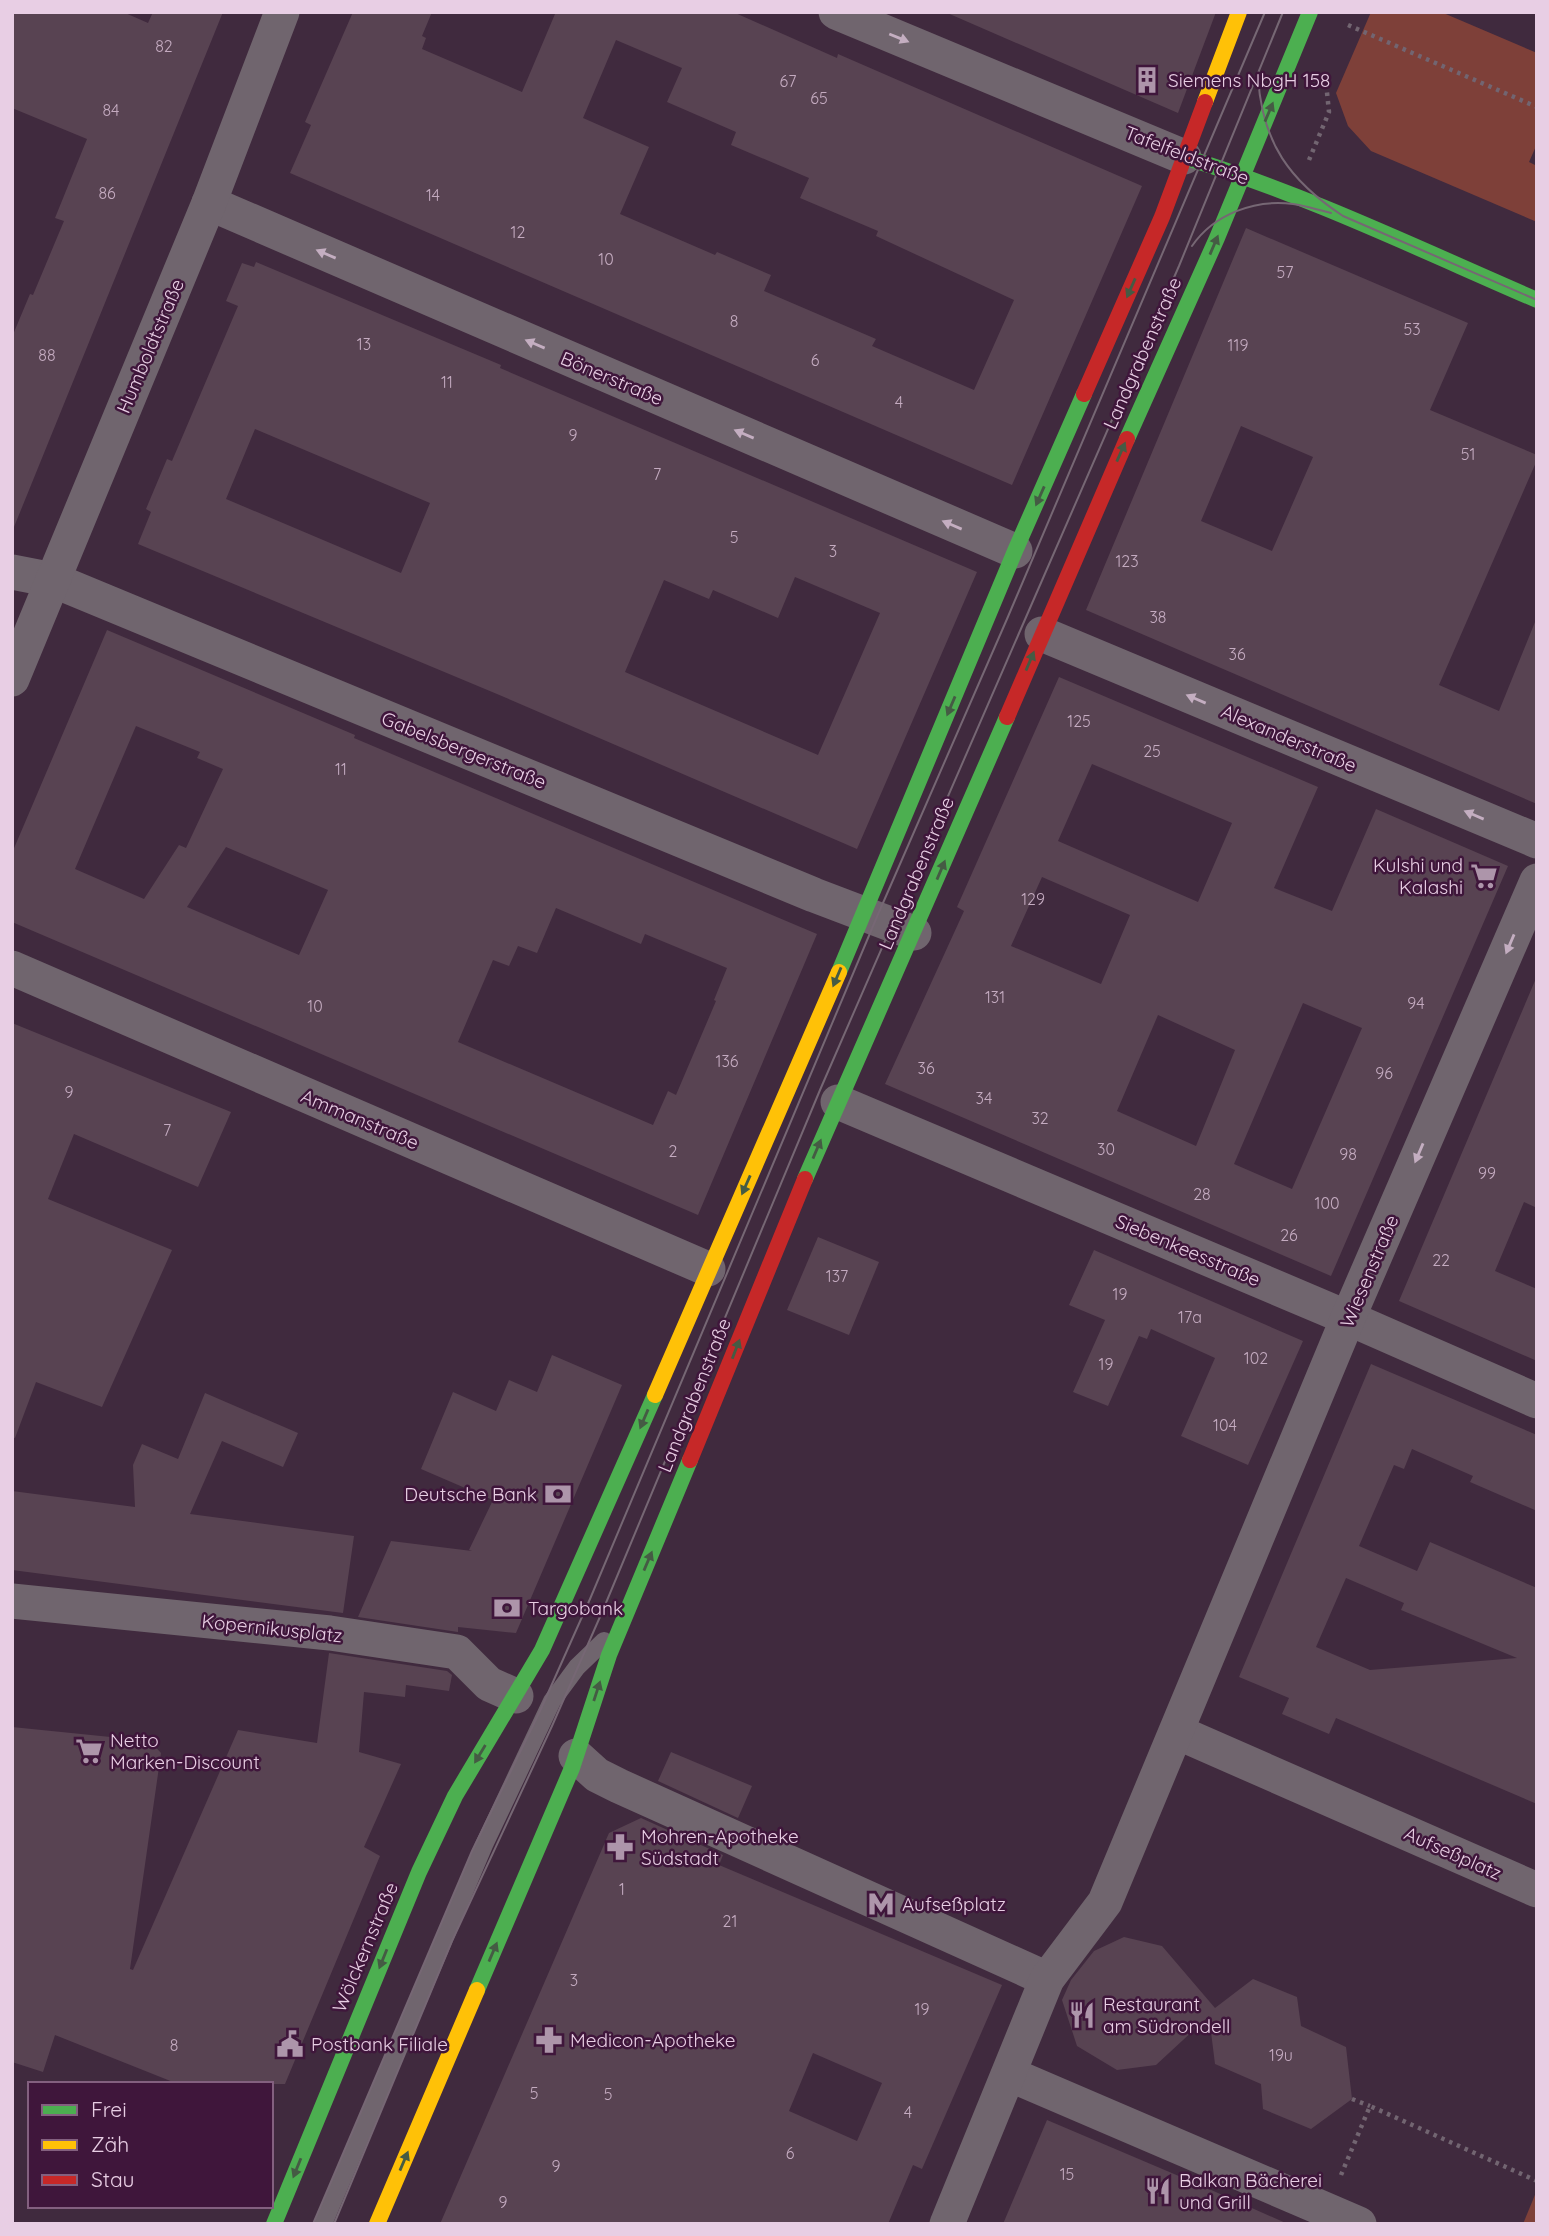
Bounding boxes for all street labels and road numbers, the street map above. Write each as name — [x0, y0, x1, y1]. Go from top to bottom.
street label: Tafelfeldstraße — [1122, 120, 1252, 190]
street label: Landgrabenstraße — [1098, 273, 1186, 433]
street label: Humboldtstraße — [111, 275, 189, 417]
street label: Bönerstraße — [557, 346, 667, 410]
street label: Alexanderstraße — [1218, 699, 1360, 777]
street label: Gabelsbergerstraße — [378, 706, 550, 794]
street label: Landgrabenstraße — [873, 793, 959, 953]
street label: Ammanstraße — [297, 1083, 423, 1155]
street label: Siebenkeesstraße — [1112, 1209, 1264, 1291]
street label: Wiesenstraße — [1335, 1211, 1403, 1331]
street label: Landgrabenstraße — [652, 1314, 736, 1476]
street label: Kopernikusplatz — [201, 1609, 343, 1647]
street label: Aufseßplatz — [1401, 1821, 1505, 1885]
street label: Wölckernstraße — [327, 1878, 403, 2016]

